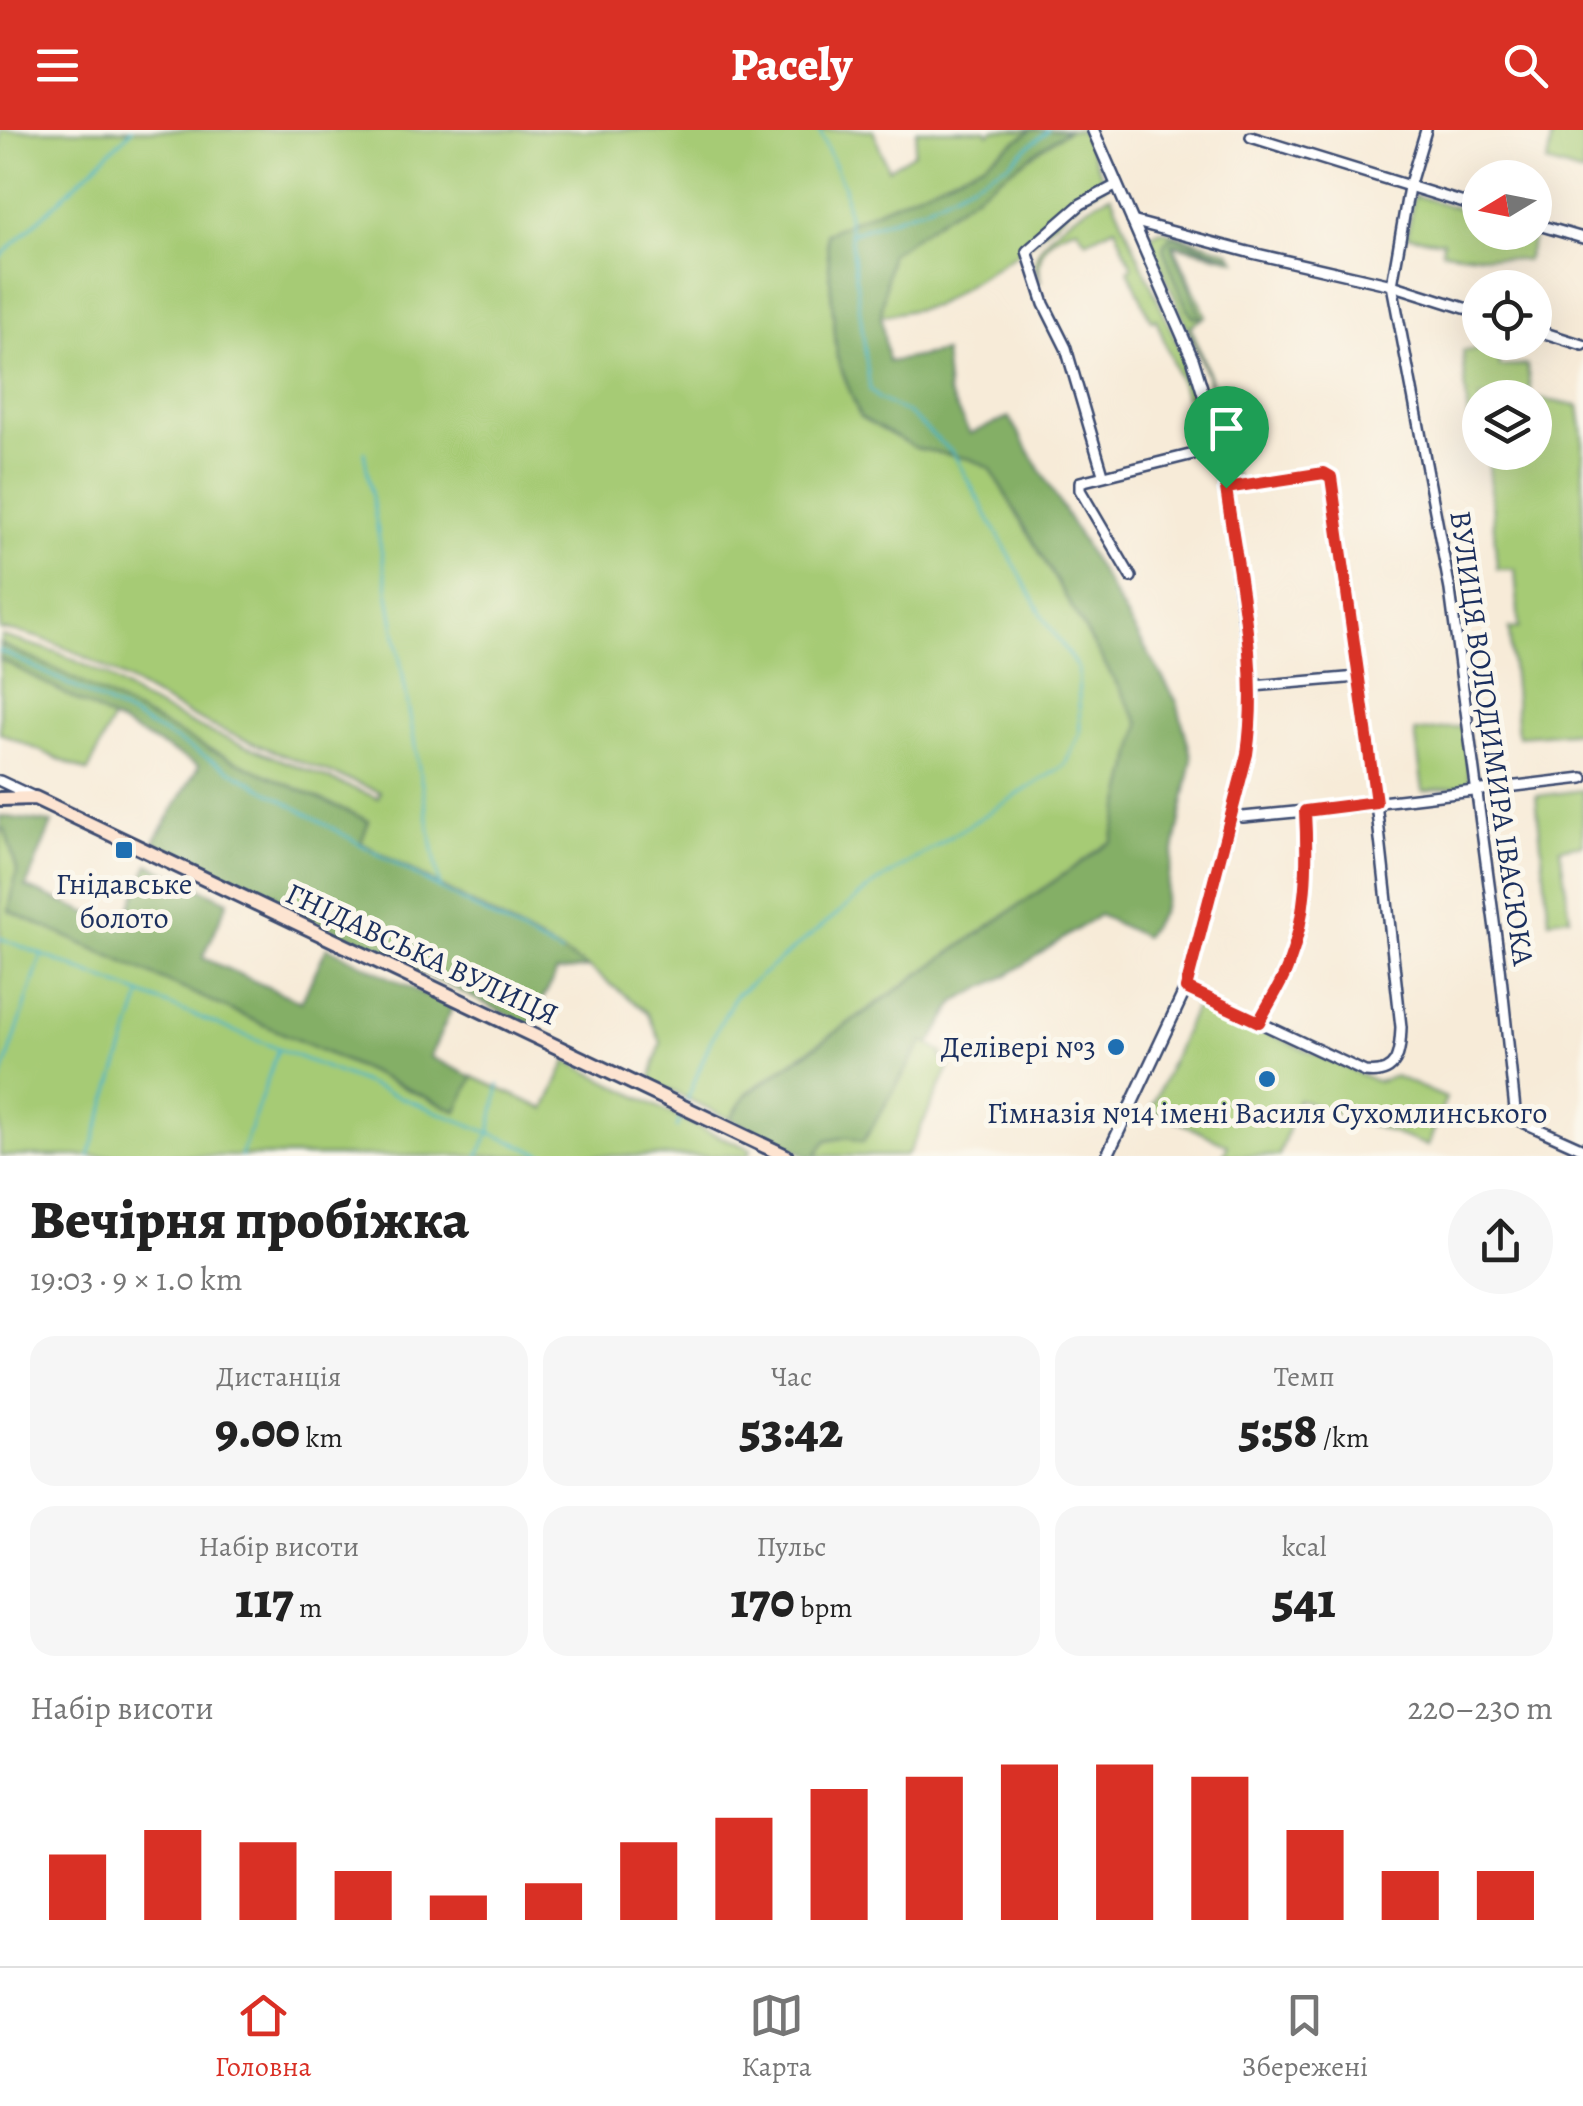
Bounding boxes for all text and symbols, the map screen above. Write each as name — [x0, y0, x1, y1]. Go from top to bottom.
text: Pacely — [731, 34, 852, 96]
icon: menu — [30, 38, 85, 93]
icon: search — [1498, 38, 1553, 93]
north arrow — [1462, 160, 1552, 250]
map controls — [1462, 160, 1552, 470]
button: locate — [1462, 270, 1552, 360]
button: layers — [1462, 380, 1552, 470]
pin — [1184, 386, 1269, 489]
icon: arrive — [1199, 401, 1254, 456]
street label: ВУЛИЦЯ ВОЛОДИМИРА ІВАСЮКА — [1440, 508, 1544, 968]
marker: Гнідавське болото — [113, 839, 135, 861]
place label: Гнідавське болото — [55, 864, 193, 938]
street label: ГНІДАВСЬКА ВУЛИЦЯ — [279, 873, 565, 1035]
place label: Делівері №3 — [941, 1027, 1096, 1067]
marker: Делівері №3 — [1105, 1036, 1127, 1058]
marker: Гімназія №14 імені Василя Сухомлинського — [1256, 1068, 1278, 1090]
place label: Гімназія №14 імені Василя Сухомлинського — [987, 1093, 1547, 1133]
text: Вечірня пробіжка — [30, 1182, 469, 1257]
button: share — [1448, 1189, 1553, 1294]
text: 19:03 · 9 × 1.0 km — [30, 1257, 243, 1301]
text: Дистанція — [216, 1358, 341, 1396]
text: Час — [771, 1358, 812, 1396]
text: Темп — [1274, 1358, 1335, 1396]
text: 9.00 — [215, 1396, 300, 1464]
text: 53:42 — [740, 1396, 843, 1464]
text: 5:58 — [1239, 1396, 1317, 1464]
text: km — [300, 1419, 343, 1457]
text: /km — [1317, 1419, 1369, 1457]
text: Набір висоти — [198, 1528, 359, 1566]
text: Пульс — [756, 1528, 827, 1566]
text: kcal — [1282, 1528, 1327, 1566]
text: 117 — [235, 1566, 293, 1634]
text: 170 — [730, 1566, 795, 1634]
text: 541 — [1272, 1566, 1336, 1634]
text: m — [293, 1589, 322, 1627]
text: bpm — [795, 1589, 853, 1627]
text: Набір висоти — [30, 1686, 214, 1730]
text: 220–230 m — [1408, 1686, 1553, 1730]
tab: Головна — [215, 1988, 311, 2086]
tab: Карта — [741, 1988, 812, 2086]
tab: Збережені — [1241, 1988, 1368, 2086]

